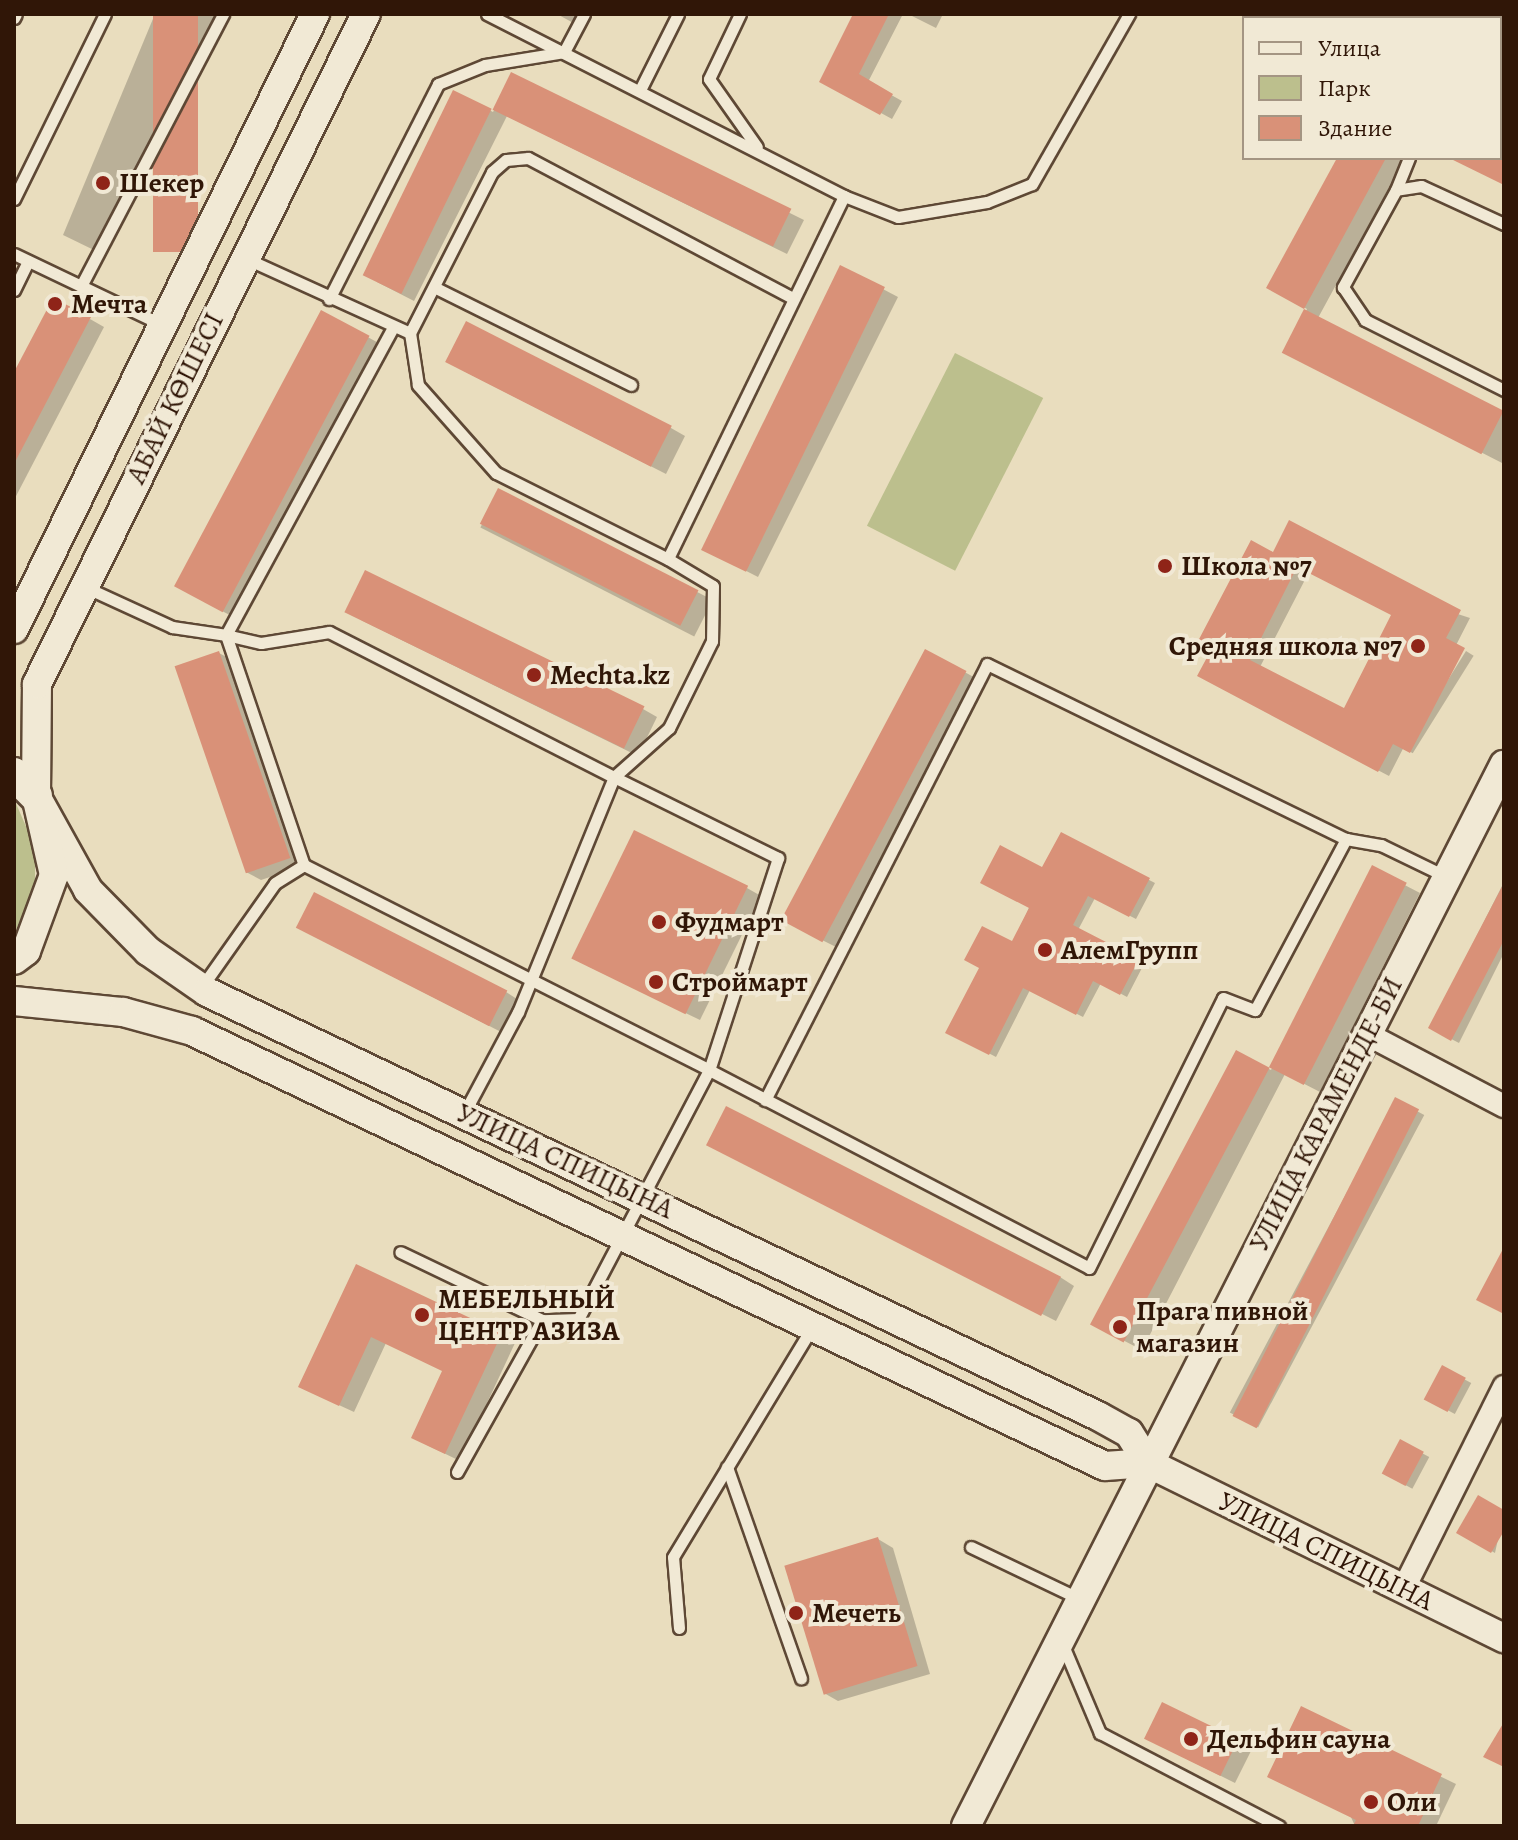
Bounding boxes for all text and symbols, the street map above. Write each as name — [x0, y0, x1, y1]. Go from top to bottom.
legend — [1242, 16, 1502, 160]
text: Улица — [1318, 32, 1381, 64]
text: Парк — [1318, 72, 1371, 104]
text: Здание — [1318, 112, 1393, 144]
place label: Шекер — [119, 166, 204, 200]
marker: Шекер — [94, 174, 112, 192]
place label: Мечта — [71, 287, 147, 321]
marker: Мечта — [46, 295, 64, 313]
street label: АБАЙ КӨШЕСІ — [119, 307, 231, 489]
place label: Школа №7 — [1181, 549, 1312, 583]
marker: Школа №7 — [1156, 557, 1174, 575]
place label: Средняя школа №7 — [1169, 629, 1402, 663]
marker: Средняя школа №7 — [1409, 637, 1427, 655]
place label: Mechta.kz — [550, 658, 670, 692]
marker: Mechta.kz — [525, 666, 543, 684]
place label: Фудмарт — [675, 905, 784, 939]
marker: Фудмарт — [650, 913, 668, 931]
place label: АлемГрупп — [1061, 933, 1198, 967]
marker: АлемГрупп — [1036, 941, 1054, 959]
place label: Строймарт — [672, 965, 808, 999]
street label: УЛИЦА КАРАМЕНДЕ-БИ — [1242, 971, 1410, 1257]
marker: Строймарт — [647, 973, 665, 991]
street label: УЛИЦА СПИЦЫНА — [451, 1096, 679, 1226]
place label: МЕБЕЛЬНЫЙ ЦЕНТР АЗИЗА — [438, 1282, 619, 1348]
place label: Прага пивной магазин — [1136, 1294, 1308, 1360]
marker: МЕБЕЛЬНЫЙ ЦЕНТР АЗИЗА — [413, 1306, 431, 1324]
marker: Прага пивной магазин — [1111, 1318, 1129, 1336]
street label: УЛИЦА СПИЦЫНА — [1213, 1484, 1439, 1618]
place label: Мечеть — [812, 1596, 901, 1630]
marker: Мечеть — [787, 1604, 805, 1622]
place label: Дельфин сауна — [1207, 1722, 1390, 1756]
marker: Дельфин сауна — [1182, 1730, 1200, 1748]
place label: Оли — [1387, 1785, 1437, 1819]
marker: Оли — [1362, 1793, 1380, 1811]

